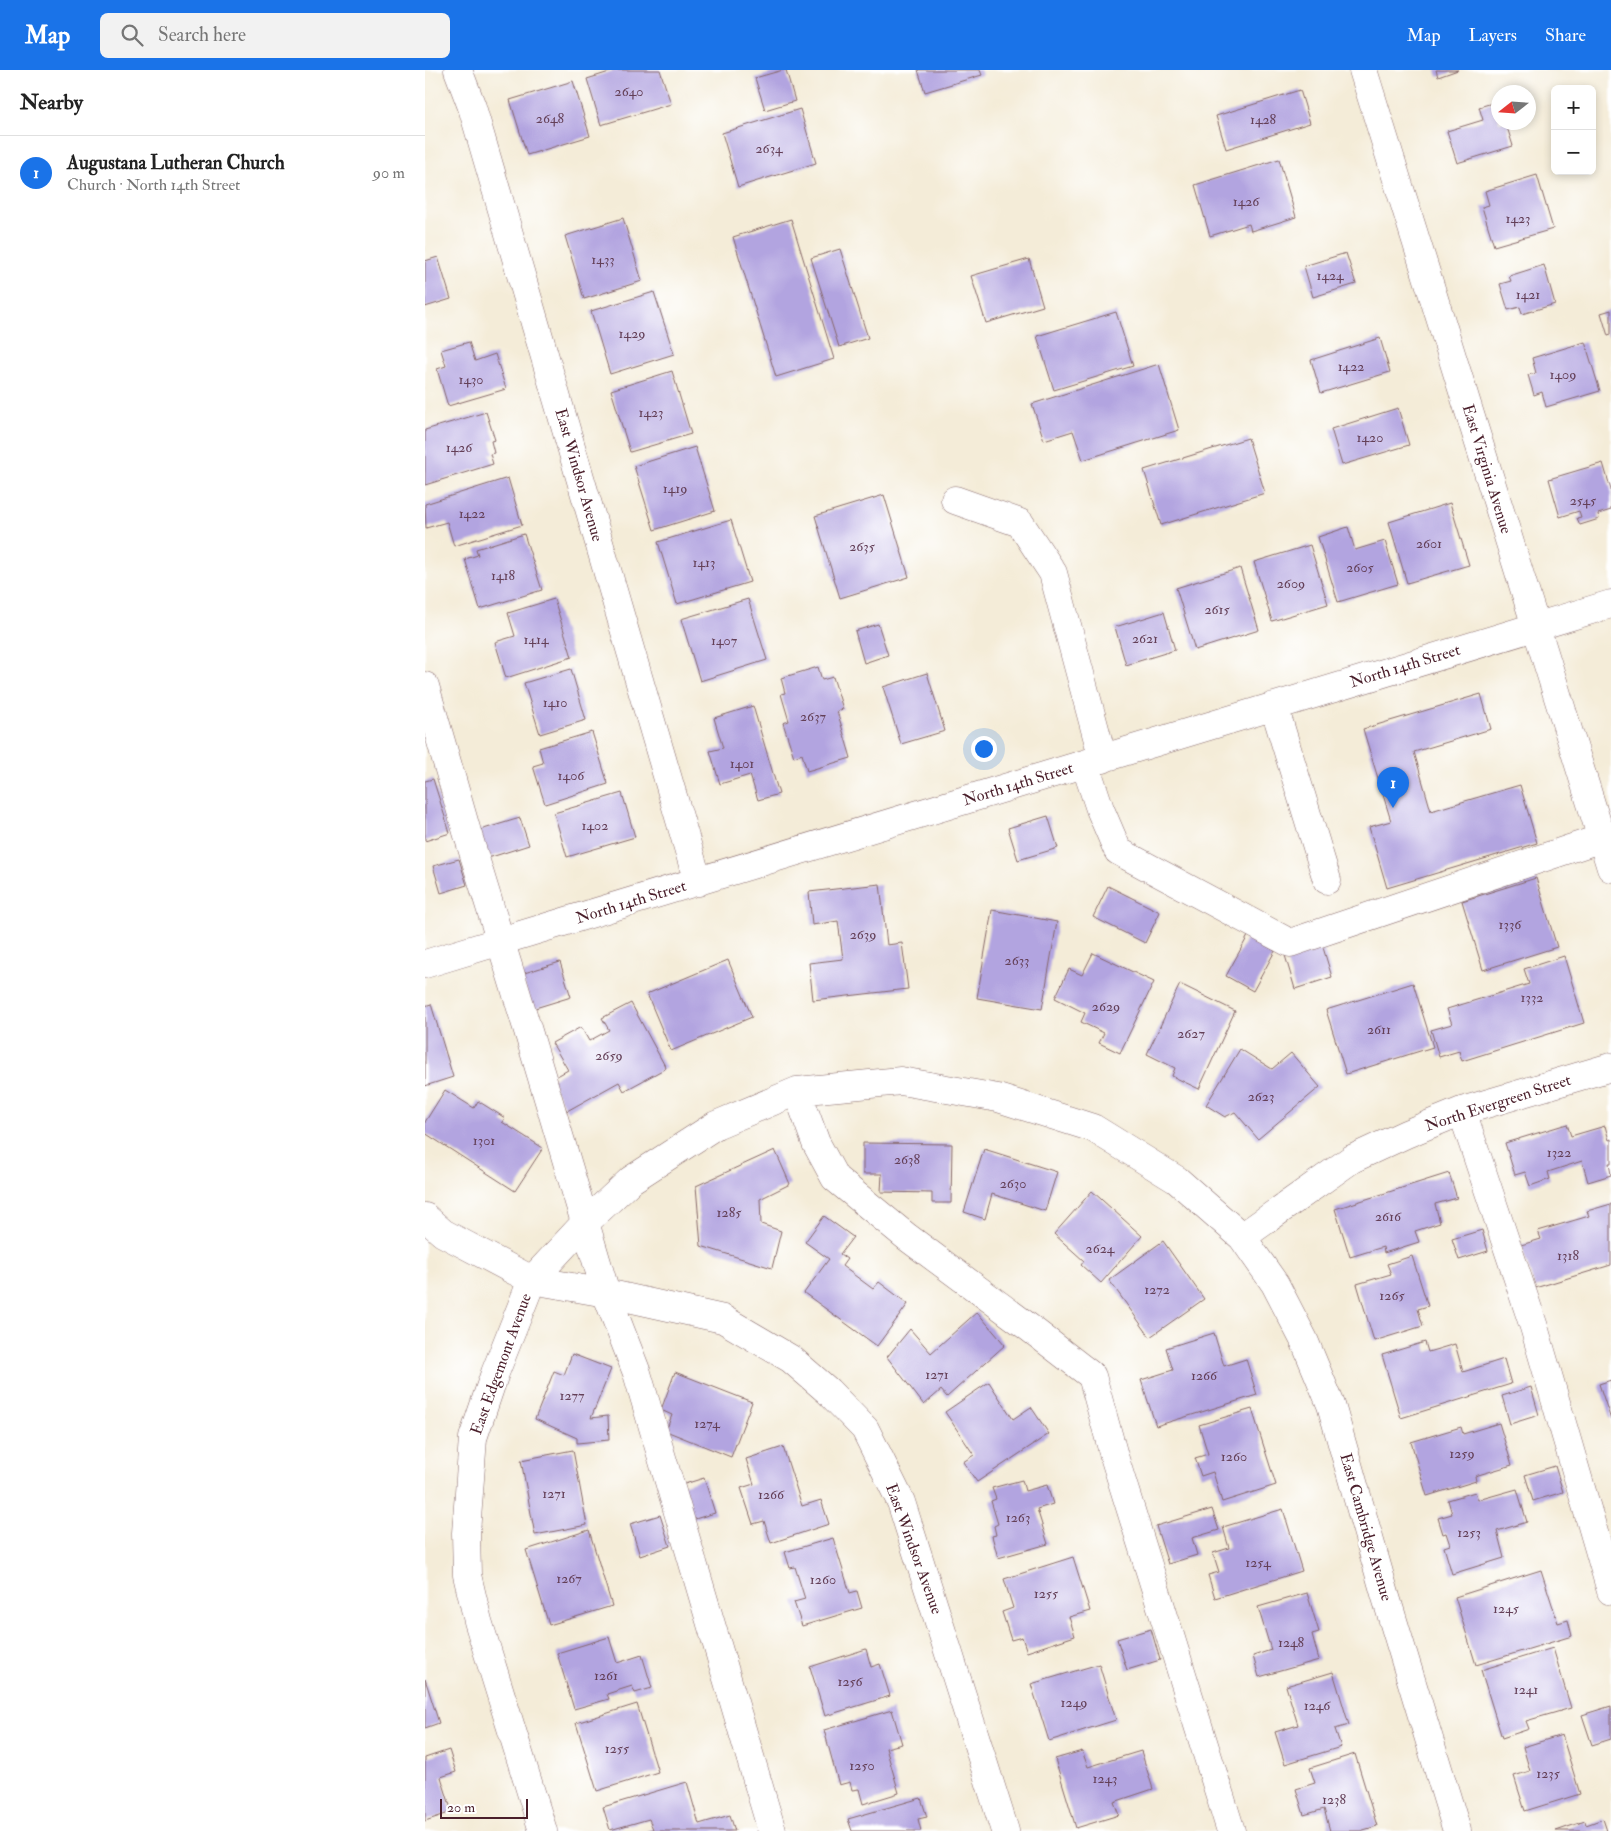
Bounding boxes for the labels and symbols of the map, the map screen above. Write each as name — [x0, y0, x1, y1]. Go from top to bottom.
house number: 2640 — [615, 83, 643, 100]
north arrow — [1491, 85, 1536, 130]
house number: 2648 — [536, 110, 565, 127]
house number: 1428 — [1250, 111, 1277, 128]
house number: 2634 — [755, 140, 784, 157]
house number: 1426 — [1233, 193, 1260, 210]
house number: 1423 — [1505, 210, 1531, 227]
house number: 1433 — [591, 251, 615, 268]
house number: 1424 — [1316, 267, 1345, 284]
house number: 1421 — [1516, 286, 1540, 303]
house number: 1429 — [619, 325, 645, 342]
house number: 1422 — [1338, 358, 1364, 375]
house number: 1409 — [1550, 366, 1576, 383]
house number: 1430 — [458, 371, 484, 388]
street label: East Virginia Avenue — [1458, 402, 1516, 537]
house number: 1423 — [638, 404, 664, 421]
street label: East Windsor Avenue — [550, 406, 608, 544]
house number: 1420 — [1357, 429, 1383, 446]
house number: 1426 — [446, 439, 473, 456]
house number: 1419 — [663, 480, 687, 497]
house number: 2545 — [1570, 492, 1597, 509]
house number: 1422 — [459, 505, 485, 522]
house number: 2601 — [1416, 535, 1442, 552]
house number: 2635 — [849, 538, 876, 555]
house number: 1413 — [693, 554, 715, 571]
house number: 2605 — [1346, 559, 1375, 576]
house number: 1418 — [491, 567, 515, 584]
house number: 2609 — [1277, 575, 1305, 592]
house number: 2615 — [1204, 601, 1230, 618]
house number: 2621 — [1132, 630, 1158, 647]
house number: 1414 — [523, 631, 550, 648]
house number: 1407 — [711, 632, 738, 649]
street label: North 14th Street — [1347, 640, 1463, 692]
house number: 1410 — [543, 694, 567, 711]
house number: 2637 — [800, 708, 827, 725]
your location — [971, 736, 997, 762]
house number: 1401 — [730, 755, 754, 772]
street label: North 14th Street — [960, 758, 1076, 810]
house number: 1406 — [558, 767, 585, 784]
pin: 1 — [1377, 767, 1409, 808]
house number: 1402 — [582, 817, 608, 834]
street label: North 14th Street — [573, 876, 689, 928]
house number: 1336 — [1499, 916, 1522, 933]
house number: 2639 — [850, 926, 876, 943]
house number: 2633 — [1005, 952, 1029, 969]
house number: 1332 — [1521, 989, 1543, 1006]
house number: 2629 — [1092, 998, 1120, 1015]
house number: 2611 — [1367, 1021, 1391, 1038]
house number: 2627 — [1177, 1025, 1205, 1042]
house number: 2659 — [595, 1047, 623, 1064]
street label: North Evergreen Street — [1422, 1070, 1574, 1136]
house number: 2623 — [1248, 1088, 1274, 1105]
house number: 1301 — [473, 1132, 495, 1149]
house number: 1322 — [1547, 1144, 1571, 1161]
house number: 2638 — [894, 1151, 920, 1168]
house number: 2630 — [1000, 1175, 1026, 1192]
house number: 1285 — [717, 1204, 742, 1221]
house number: 2616 — [1375, 1208, 1402, 1225]
house number: 2624 — [1086, 1240, 1116, 1257]
house number: 1318 — [1557, 1247, 1579, 1264]
house number: 1272 — [1144, 1281, 1170, 1298]
house number: 1265 — [1379, 1287, 1405, 1304]
street label: East Edgemont Avenue — [466, 1290, 536, 1438]
house number: 1271 — [925, 1366, 949, 1383]
house number: 1266 — [1191, 1367, 1218, 1384]
house number: 1277 — [560, 1387, 585, 1404]
house number: 1274 — [694, 1415, 721, 1432]
house number: 1259 — [1449, 1445, 1475, 1462]
house number: 1260 — [1221, 1448, 1247, 1465]
street label: East Cambridge Avenue — [1335, 1451, 1397, 1603]
street label: East Windsor Avenue — [881, 1481, 947, 1617]
house number: 1271 — [542, 1485, 566, 1502]
house number: 1266 — [758, 1486, 785, 1503]
house number: 1263 — [1006, 1509, 1030, 1526]
house number: 1253 — [1457, 1524, 1481, 1541]
house number: 1254 — [1245, 1554, 1272, 1571]
house number: 1267 — [556, 1570, 582, 1587]
house number: 1260 — [810, 1571, 836, 1588]
house number: 1255 — [1034, 1585, 1059, 1602]
house number: 1245 — [1493, 1600, 1520, 1617]
house number: 1248 — [1278, 1634, 1305, 1651]
house number: 1261 — [594, 1667, 618, 1684]
house number: 1256 — [837, 1673, 864, 1690]
house number: 1241 — [1514, 1681, 1538, 1698]
house number: 1249 — [1061, 1694, 1087, 1711]
house number: 1246 — [1304, 1697, 1331, 1714]
house number: 1255 — [605, 1740, 630, 1757]
house number: 1250 — [849, 1757, 875, 1774]
house number: 1235 — [1536, 1765, 1561, 1782]
house number: 1243 — [1092, 1770, 1118, 1787]
house number: 1238 — [1322, 1791, 1346, 1808]
scale bar — [440, 1796, 527, 1819]

